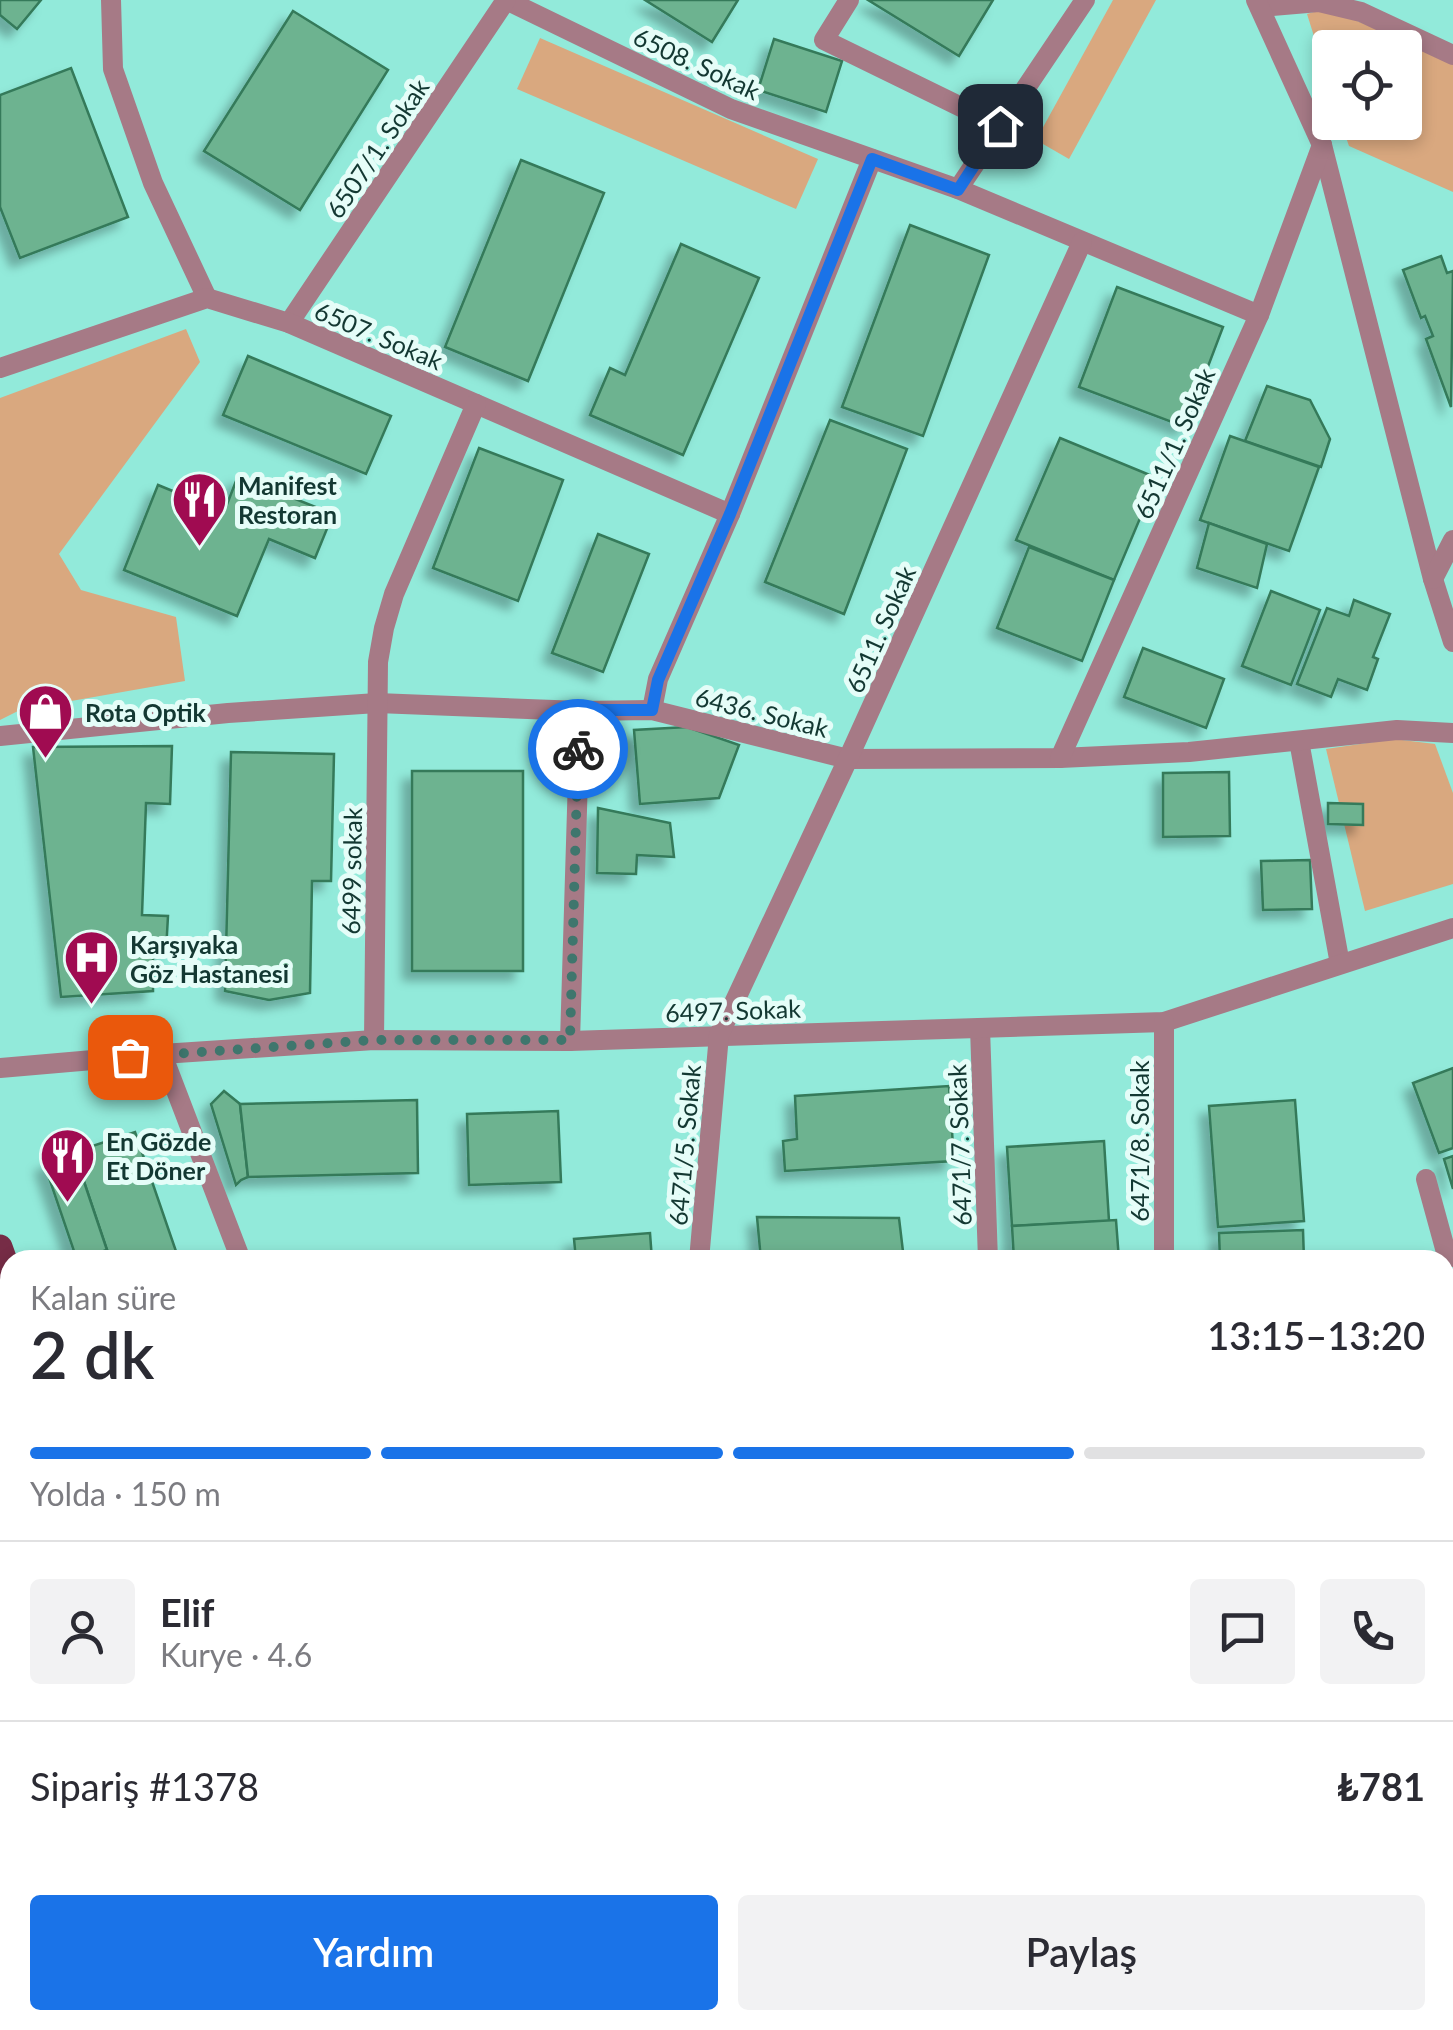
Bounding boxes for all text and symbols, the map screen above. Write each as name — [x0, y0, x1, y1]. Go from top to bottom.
street label: 6508. Sokak — [629, 21, 765, 105]
map controls — [1312, 30, 1422, 140]
button: locate — [1312, 30, 1422, 140]
street label: 6507/1. Sokak — [319, 72, 435, 223]
pin — [958, 84, 1043, 169]
icon: home — [973, 99, 1028, 154]
street label: 6507. Sokak — [311, 295, 448, 375]
street label: 6511/1. Sokak — [1127, 363, 1221, 523]
restaurant icon: Manifest Restoran — [169, 469, 229, 548]
place label: Manifest Restoran — [238, 470, 337, 529]
street label: 6511. Sokak — [839, 561, 921, 697]
street label: 6436. Sokak — [692, 681, 832, 743]
shop icon: Rota Optik — [16, 682, 76, 761]
place label: Rota Optik — [85, 697, 207, 727]
courier — [528, 699, 628, 799]
icon: bike — [551, 722, 606, 777]
street label: 6499 sokak — [335, 807, 367, 935]
hospital icon: Karşıyaka Göz Hastanesi — [61, 928, 121, 1007]
place label: Karşıyaka Göz Hastanesi — [130, 929, 289, 988]
street label: 6497. Sokak — [665, 993, 802, 1027]
pin — [88, 1015, 173, 1100]
icon: bag — [103, 1030, 158, 1085]
street label: 6471/8. Sokak — [1124, 1060, 1154, 1222]
street label: 6471/5. Sokak — [662, 1063, 706, 1227]
street label: 6471/7. Sokak — [941, 1063, 977, 1226]
restaurant icon: En Gözde Et Döner — [37, 1125, 97, 1204]
place label: En Gözde Et Döner — [106, 1126, 211, 1185]
text: Kalan süre — [30, 1278, 176, 1317]
text: 13:15–13:20 — [1207, 1312, 1425, 1358]
text: 2 dk — [30, 1315, 154, 1393]
text: Yolda · 150 m — [30, 1474, 221, 1513]
button: person — [30, 1579, 135, 1684]
button: chat — [1190, 1579, 1295, 1684]
button: phone — [1320, 1579, 1425, 1684]
text: Elif — [160, 1589, 215, 1635]
text: Kurye · 4.6 — [160, 1635, 312, 1674]
text: Sipariş #1378 — [30, 1763, 259, 1809]
text: ₺781 — [1337, 1763, 1425, 1809]
button: Yardım — [30, 1895, 718, 2010]
button: Paylaş — [738, 1895, 1425, 2010]

